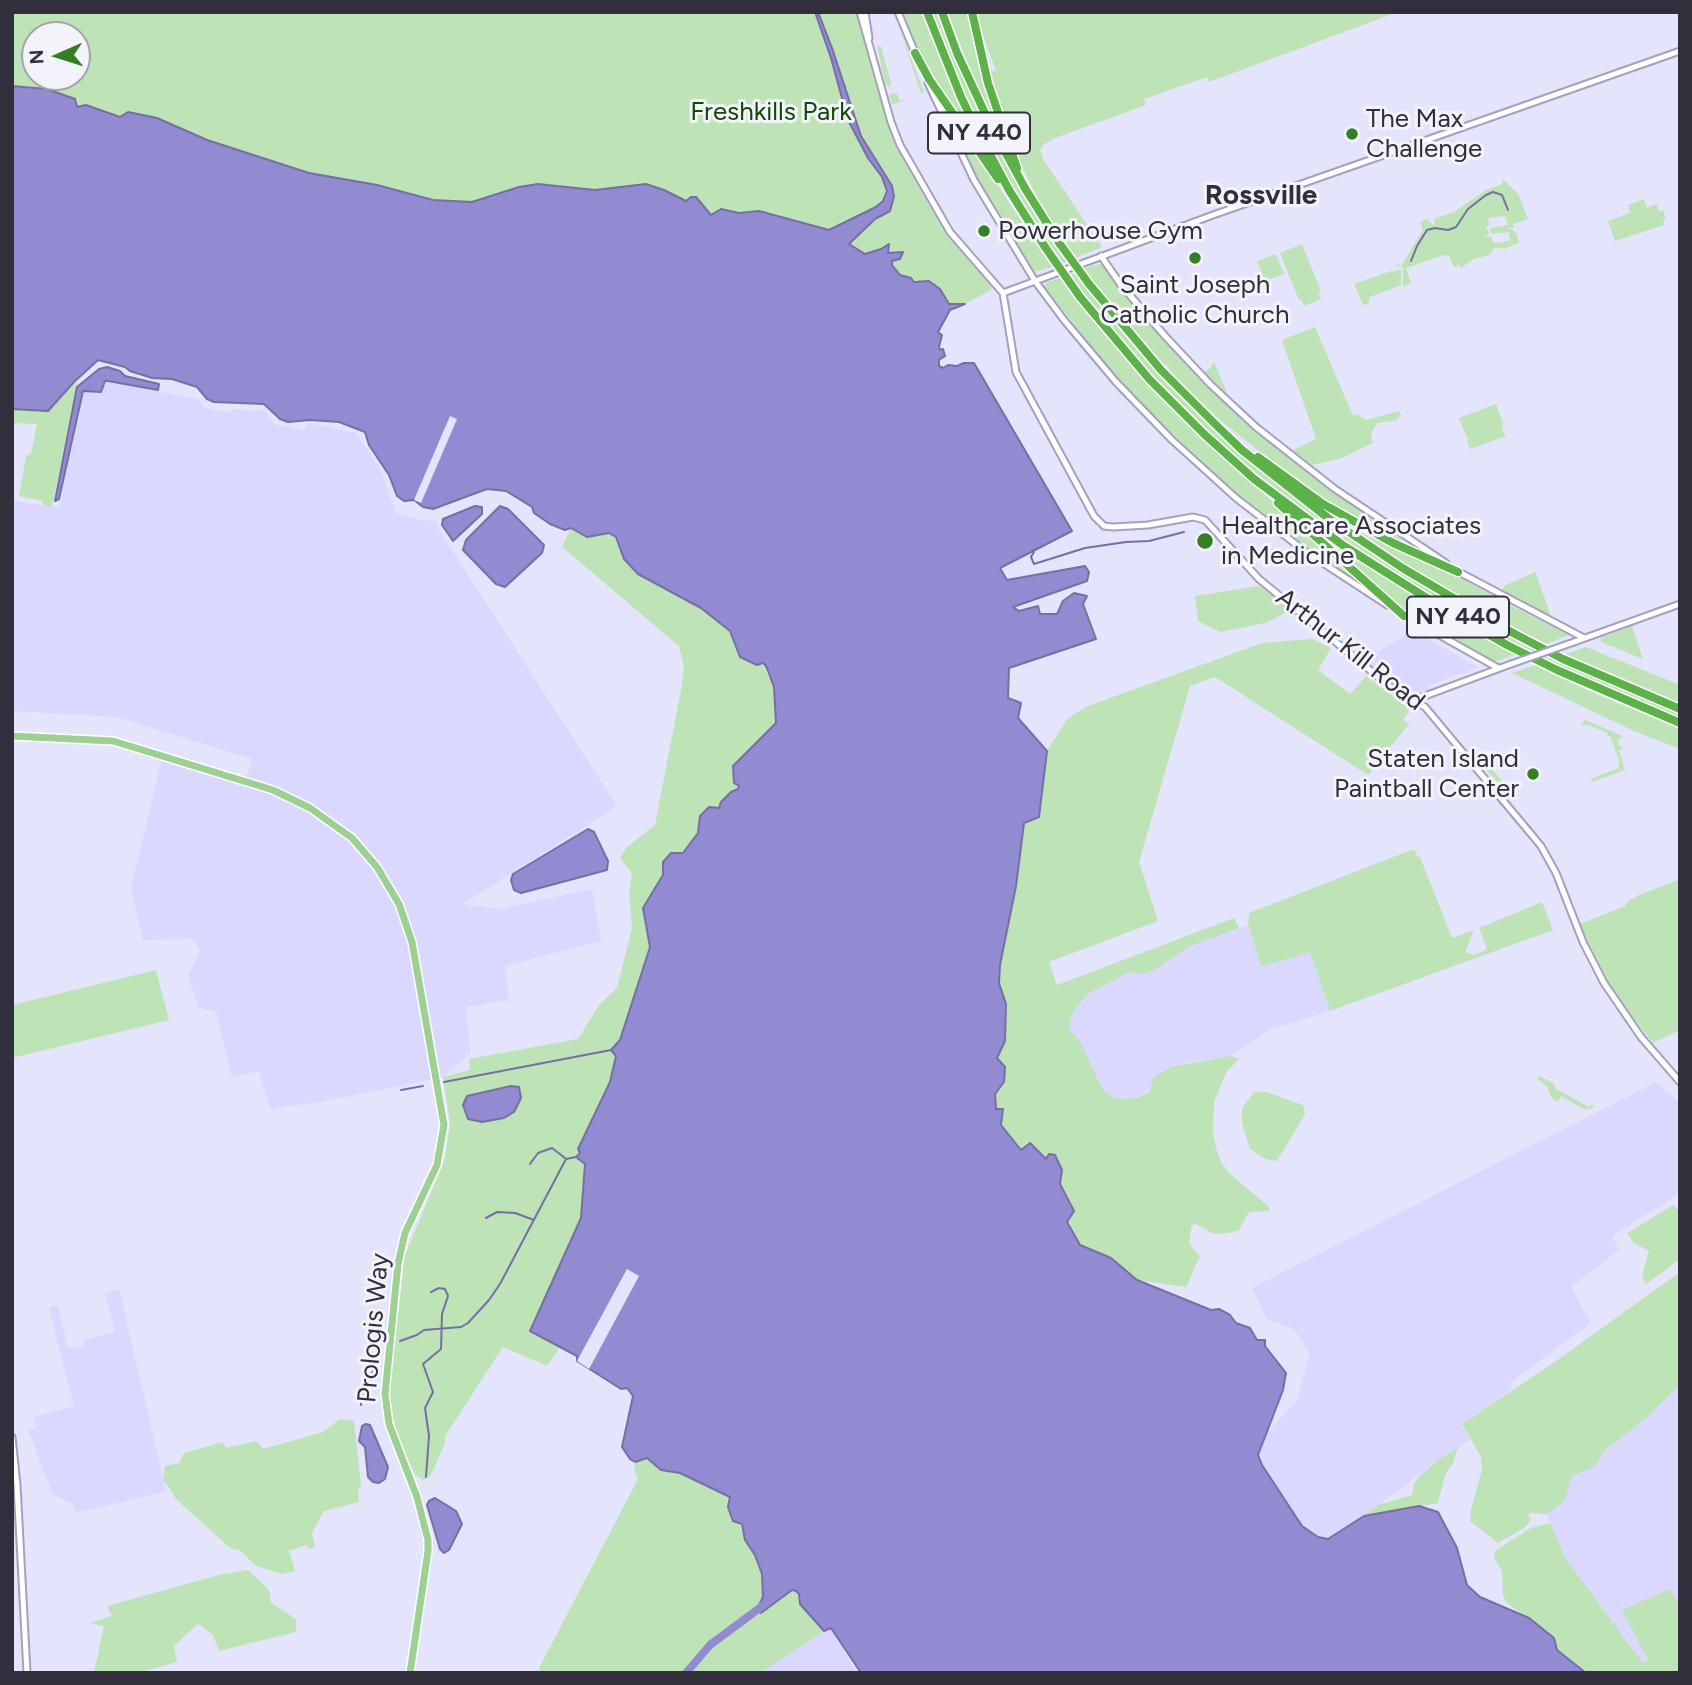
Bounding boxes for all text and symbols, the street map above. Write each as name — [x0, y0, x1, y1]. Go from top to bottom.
north arrow — [21, 21, 91, 91]
text: N — [25, 49, 48, 65]
park label: Freshkills Park — [690, 96, 852, 128]
place label: The Max Challenge — [1366, 103, 1482, 164]
road number: NY 440 — [928, 113, 1030, 154]
marker: The Max Challenge — [1344, 126, 1360, 142]
district label: Rossville — [1205, 179, 1317, 213]
place label: Powerhouse Gym — [998, 215, 1203, 247]
marker: Powerhouse Gym — [976, 223, 992, 239]
marker: Saint Joseph Catholic Church — [1187, 250, 1203, 266]
place label: Saint Joseph Catholic Church — [1101, 269, 1289, 330]
place label: Healthcare Associates in Medicine — [1221, 510, 1481, 572]
marker: Healthcare Associates in Medicine — [1195, 531, 1215, 551]
street label: Arthur Kill Road — [1269, 582, 1431, 718]
road number: NY 440 — [1407, 596, 1509, 638]
place label: Staten Island Paintball Center — [1334, 743, 1519, 804]
marker: Staten Island Paintball Center — [1525, 766, 1541, 782]
street label: Prologis Way — [352, 1252, 396, 1404]

